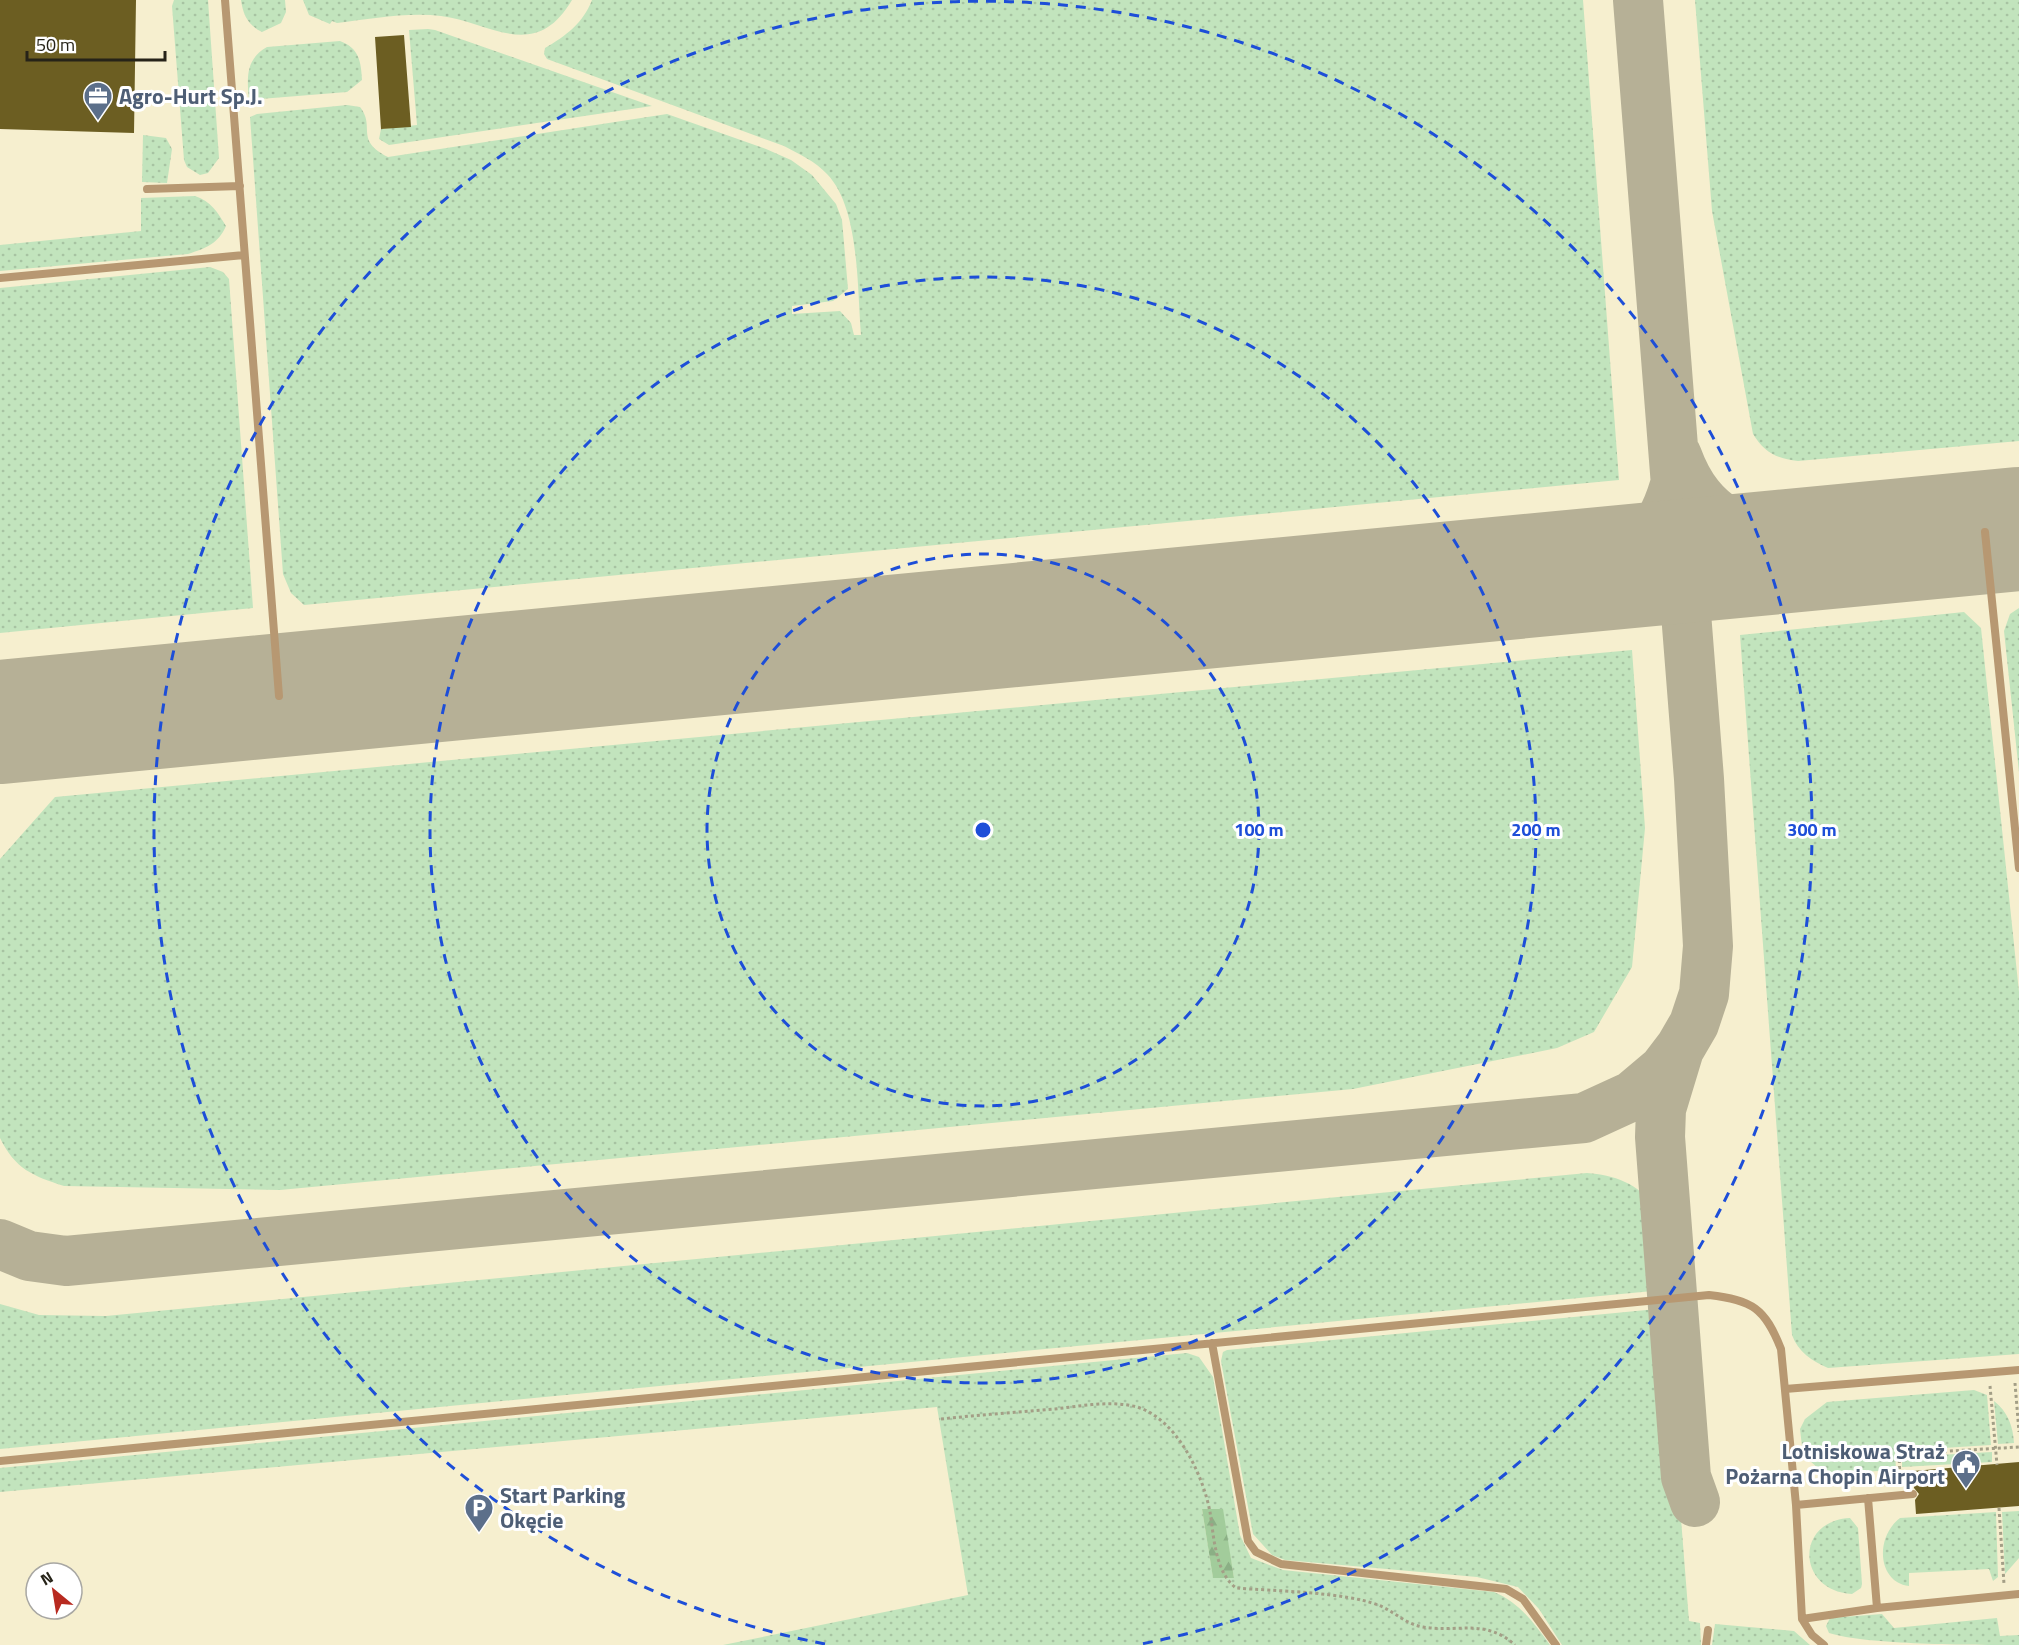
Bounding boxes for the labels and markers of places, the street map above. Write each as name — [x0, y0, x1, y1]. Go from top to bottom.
place label: Agro-Hurt Sp.J. — [119, 79, 263, 113]
office icon: Agro-Hurt Sp.J. — [82, 80, 114, 122]
centre of rings — [973, 820, 993, 840]
place label: Lotniskowa Straż Pożarna Chopin Airport — [1725, 1434, 1945, 1493]
public building icon: Lotniskowa Straż Pożarna Chopin Airport — [1950, 1448, 1982, 1490]
place label: Start Parking Okęcie — [500, 1478, 626, 1537]
parking icon: Start Parking Okęcie — [463, 1492, 495, 1534]

